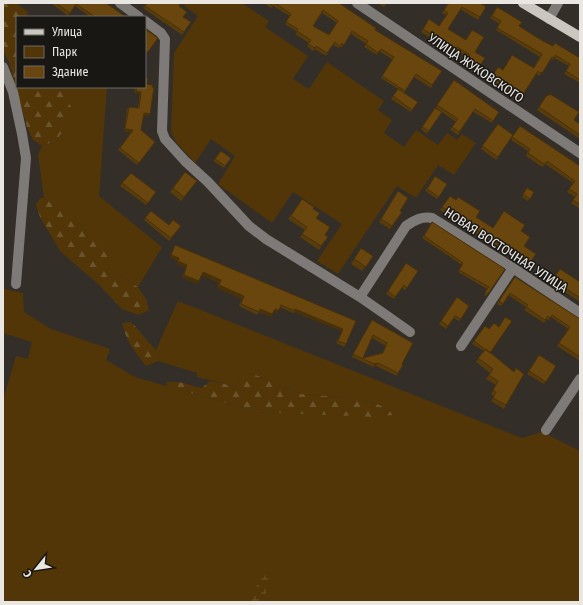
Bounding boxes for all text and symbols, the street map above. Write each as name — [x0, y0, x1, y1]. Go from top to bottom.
legend — [16, 16, 146, 88]
text: Улица — [51, 25, 82, 39]
street label: УЛИЦА ЖУКОВСКОГО — [424, 30, 527, 106]
text: Парк — [52, 45, 78, 59]
text: Здание — [52, 65, 88, 79]
street label: НОВАЯ ВОСТОЧНАЯ УЛИЦА — [442, 205, 571, 296]
north arrow — [16, 549, 56, 589]
text: С — [21, 568, 35, 579]

